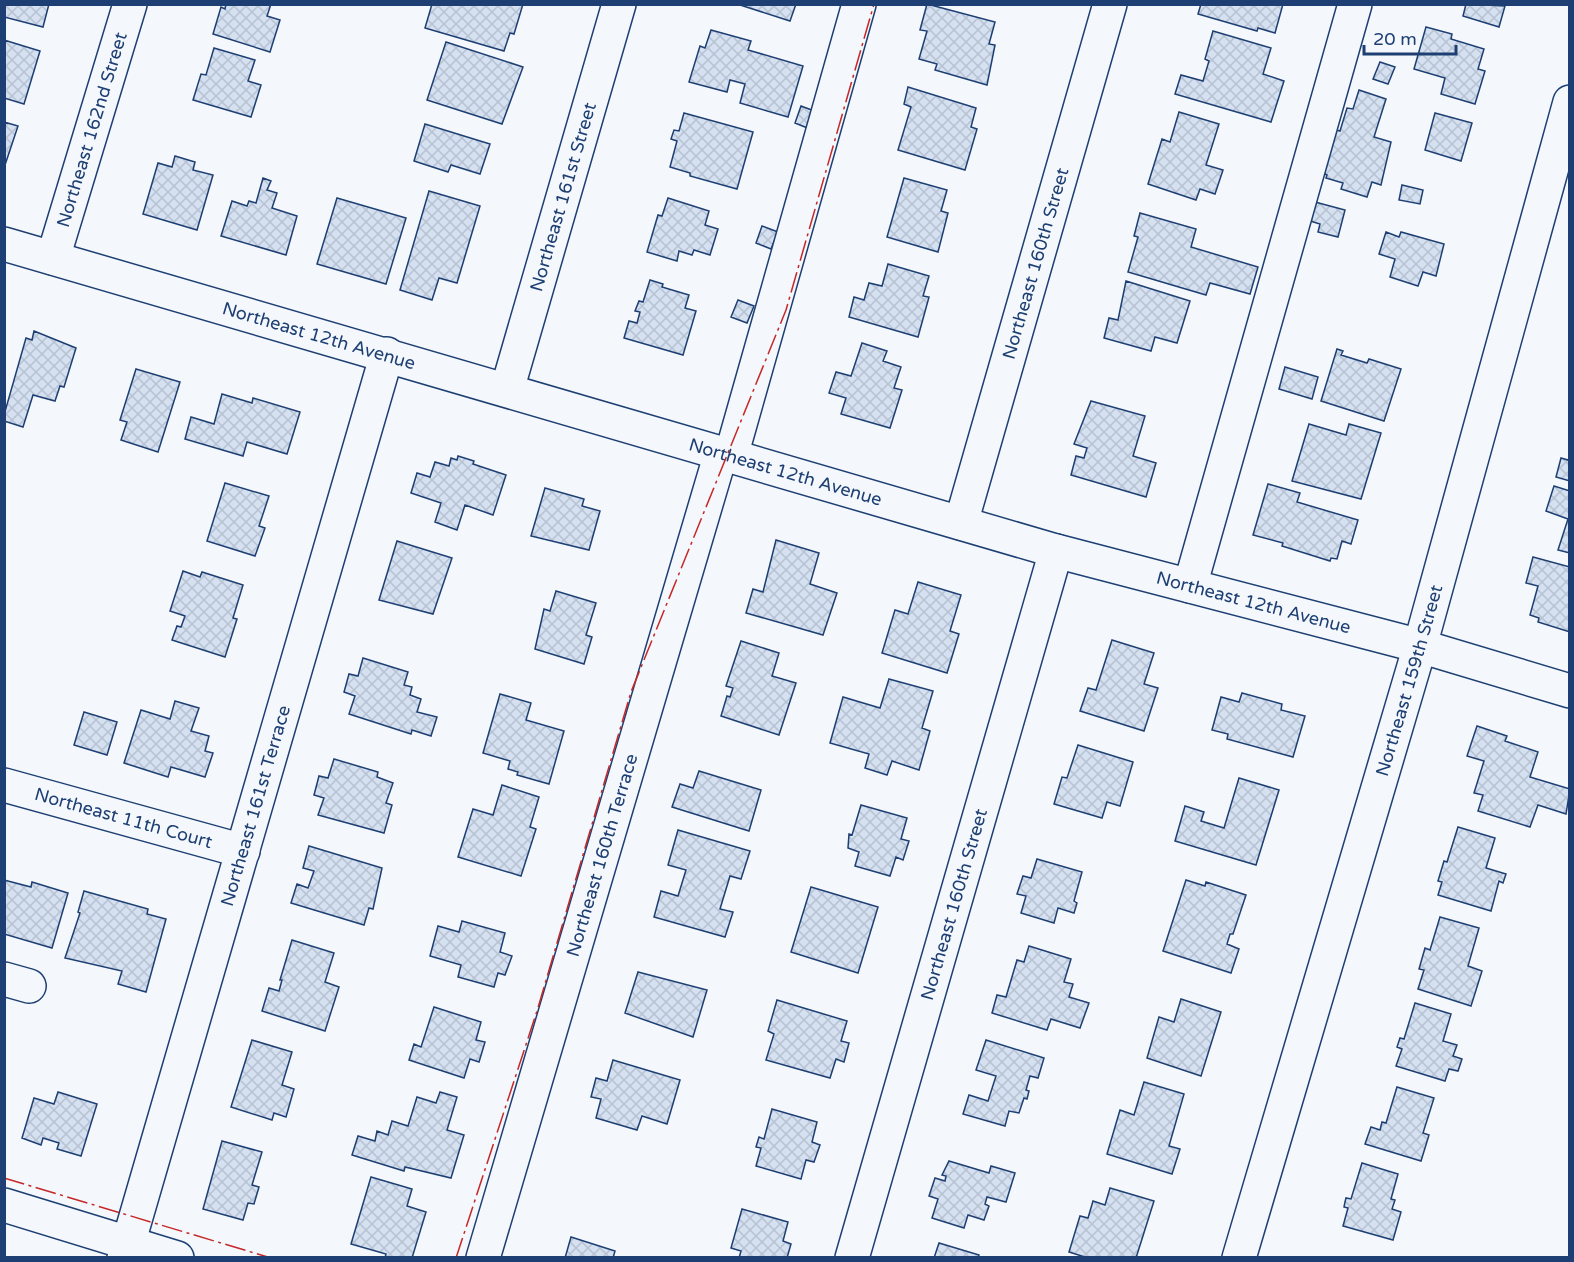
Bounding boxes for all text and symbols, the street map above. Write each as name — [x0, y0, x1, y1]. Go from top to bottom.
scale bar — [1364, 18, 1456, 56]
text: 20 m — [1373, 28, 1417, 50]
street label: Northeast 162nd Street — [52, 29, 132, 230]
street label: Northeast 161st Street — [525, 100, 601, 294]
street label: Northeast 160th Street — [998, 165, 1073, 362]
street label: Northeast 12th Avenue — [220, 297, 418, 374]
street label: Northeast 12th Avenue — [686, 433, 885, 511]
street label: Northeast 12th Avenue — [1154, 567, 1353, 638]
street label: Northeast 159th Street — [1371, 582, 1447, 779]
street label: Northeast 161st Terrace — [216, 703, 295, 909]
street label: Northeast 160th Terrace — [562, 751, 642, 959]
street label: Northeast 11th Court — [32, 783, 215, 853]
street label: Northeast 160th Street — [916, 806, 992, 1003]

